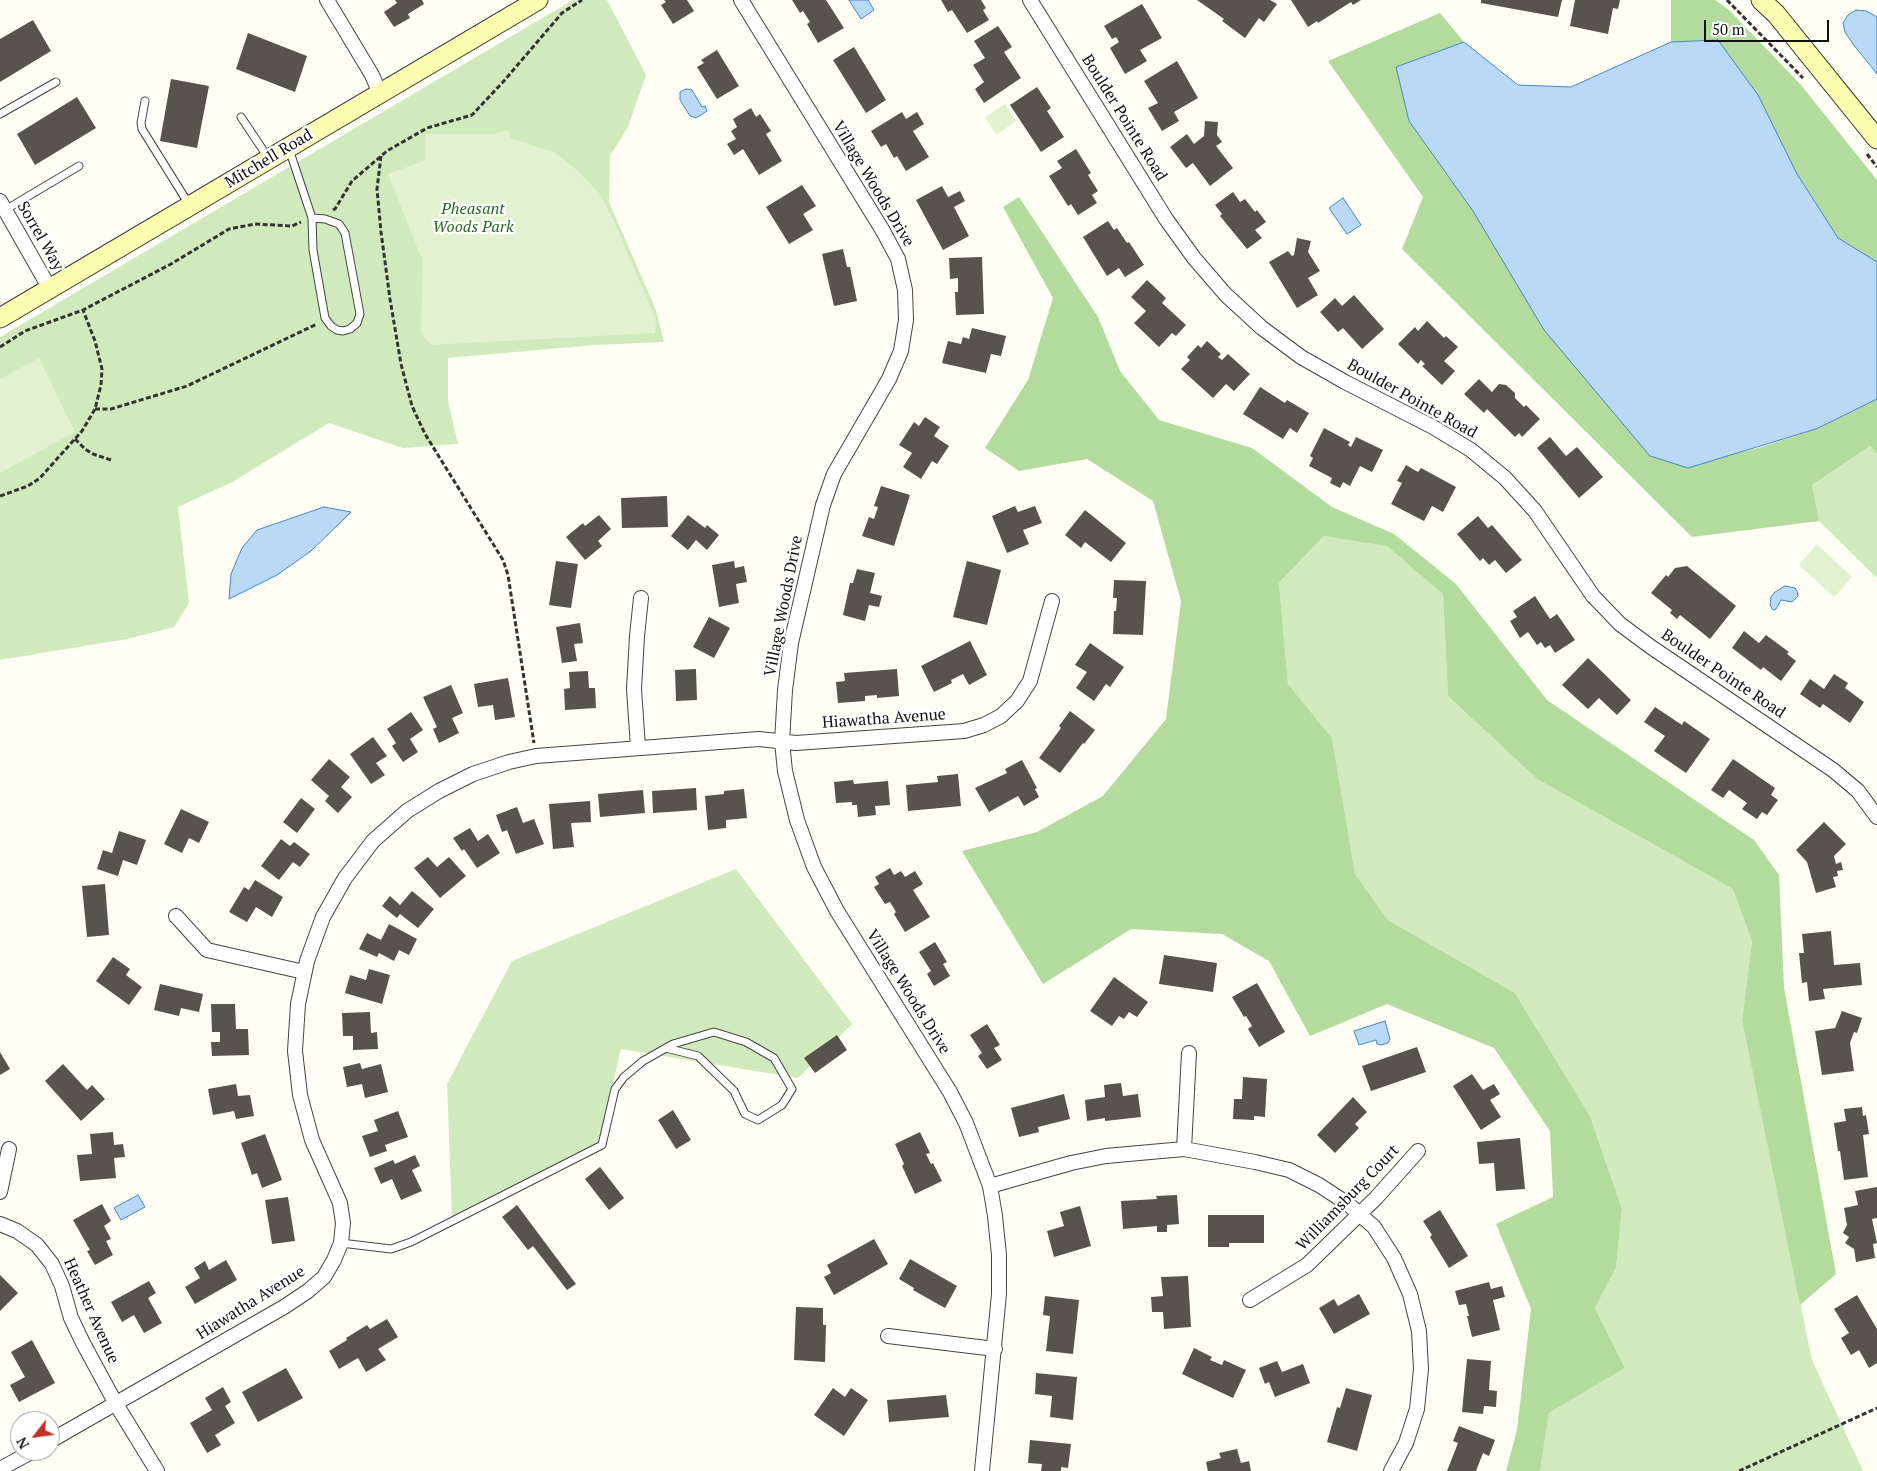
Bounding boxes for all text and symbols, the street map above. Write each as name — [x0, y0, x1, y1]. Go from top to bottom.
scale bar — [1707, 10, 1832, 42]
text: 50 m — [1712, 19, 1745, 39]
street label: Boulder Pointe Road — [1077, 51, 1171, 185]
street label: Village Woods Drive — [828, 118, 918, 250]
street label: Mitchell Road — [222, 125, 316, 193]
street label: Sorrel Way — [13, 198, 67, 274]
park label: Pheasant Woods Park — [432, 199, 514, 237]
street label: Boulder Pointe Road — [1344, 355, 1480, 443]
street label: Village Woods Drive — [761, 534, 807, 678]
street label: Boulder Pointe Road — [1657, 625, 1789, 723]
street label: Hiawatha Avenue — [822, 705, 946, 733]
street label: Village Woods Drive — [862, 926, 954, 1058]
street label: Williamsburg Court — [1293, 1141, 1403, 1255]
street label: Heather Avenue — [59, 1255, 123, 1367]
street label: Hiawatha Avenue — [193, 1262, 309, 1344]
north arrow — [10, 1411, 60, 1461]
text: N — [12, 1434, 33, 1453]

